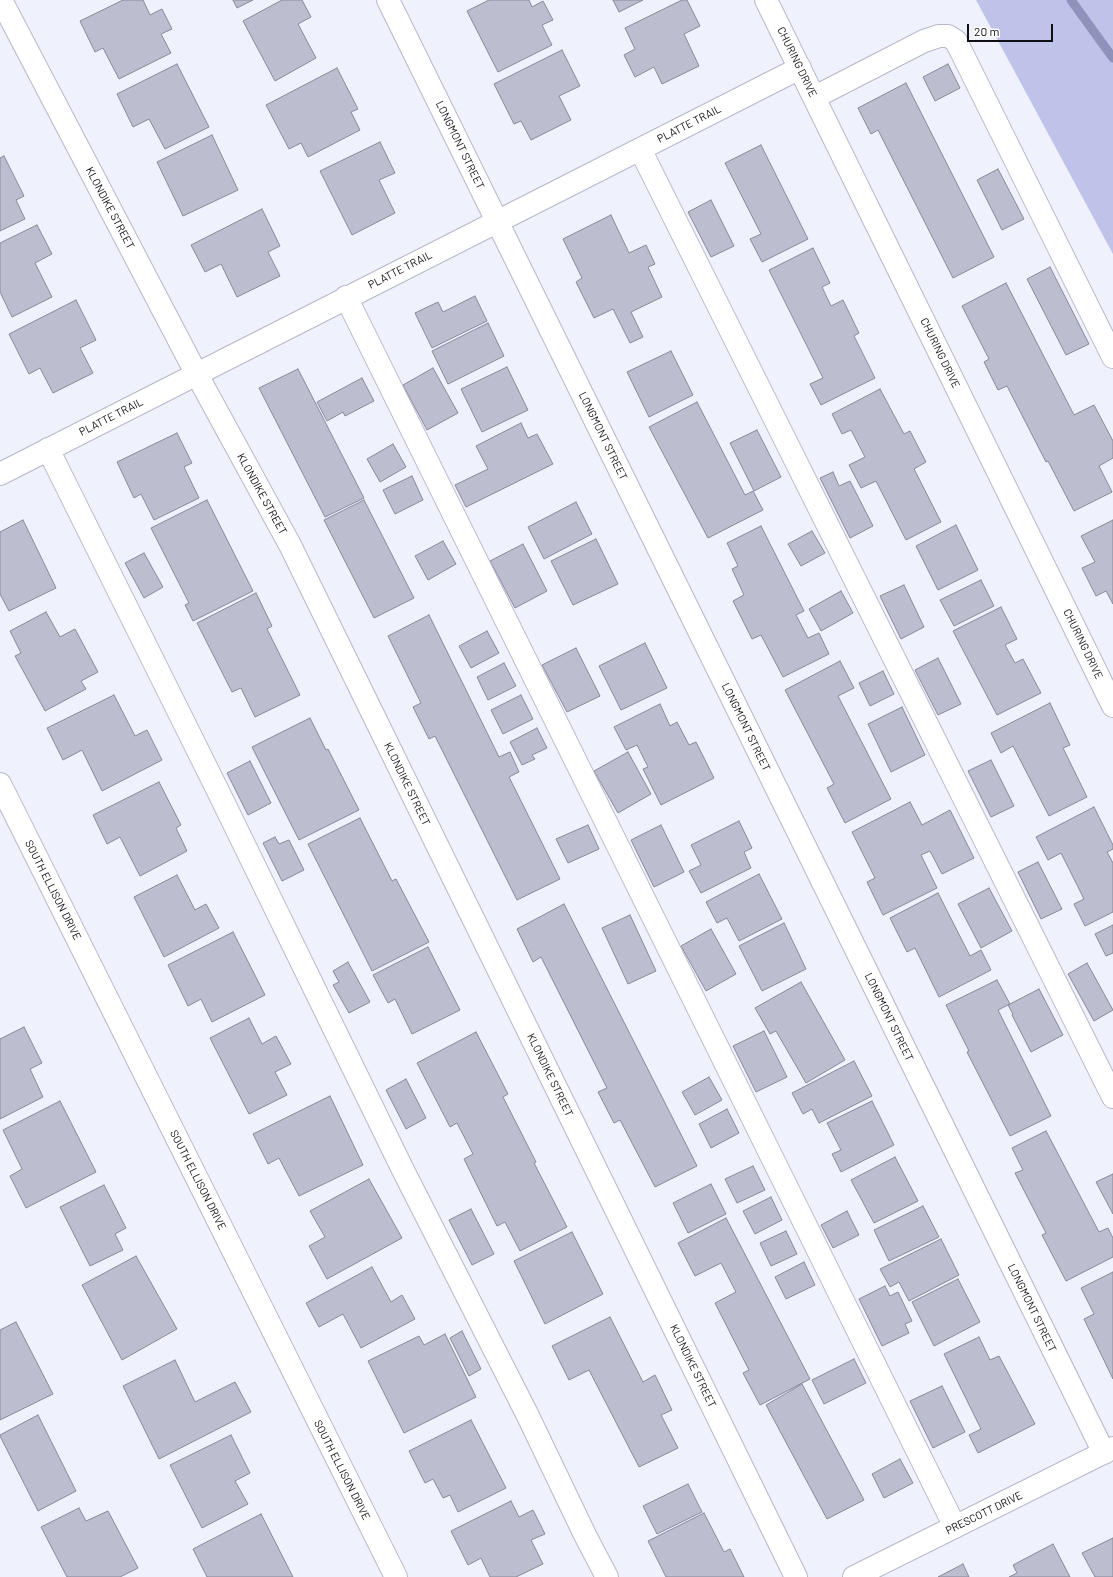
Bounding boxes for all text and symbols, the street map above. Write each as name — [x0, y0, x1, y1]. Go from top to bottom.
scale bar — [969, 16, 1055, 42]
text: 20 m — [974, 24, 1000, 38]
street label: CHURING DRIVE — [774, 25, 820, 99]
street label: LONGMONT STREET — [433, 99, 487, 191]
street label: PLATTE TRAIL — [655, 102, 723, 146]
street label: KLONDIKE STREET — [83, 165, 137, 251]
street label: PLATTE TRAIL — [366, 248, 434, 292]
street label: CHURING DRIVE — [917, 316, 963, 390]
street label: LONGMONT STREET — [576, 390, 630, 482]
street label: PLATTE TRAIL — [77, 395, 145, 439]
street label: KLONDIKE STREET — [234, 451, 290, 537]
street label: CHURING DRIVE — [1060, 607, 1106, 681]
street label: LONGMONT STREET — [719, 681, 773, 773]
street label: KLONDIKE STREET — [381, 740, 433, 828]
street label: SOUTH ELLISON DRIVE — [22, 838, 84, 942]
street label: LONGMONT STREET — [862, 971, 916, 1063]
street label: KLONDIKE STREET — [524, 1031, 576, 1119]
street label: SOUTH ELLISON DRIVE — [167, 1128, 229, 1232]
street label: LONGMONT STREET — [1005, 1262, 1059, 1354]
street label: KLONDIKE STREET — [667, 1322, 719, 1410]
street label: SOUTH ELLISON DRIVE — [311, 1418, 373, 1522]
street label: PRESCOTT DRIVE — [943, 1489, 1025, 1537]

